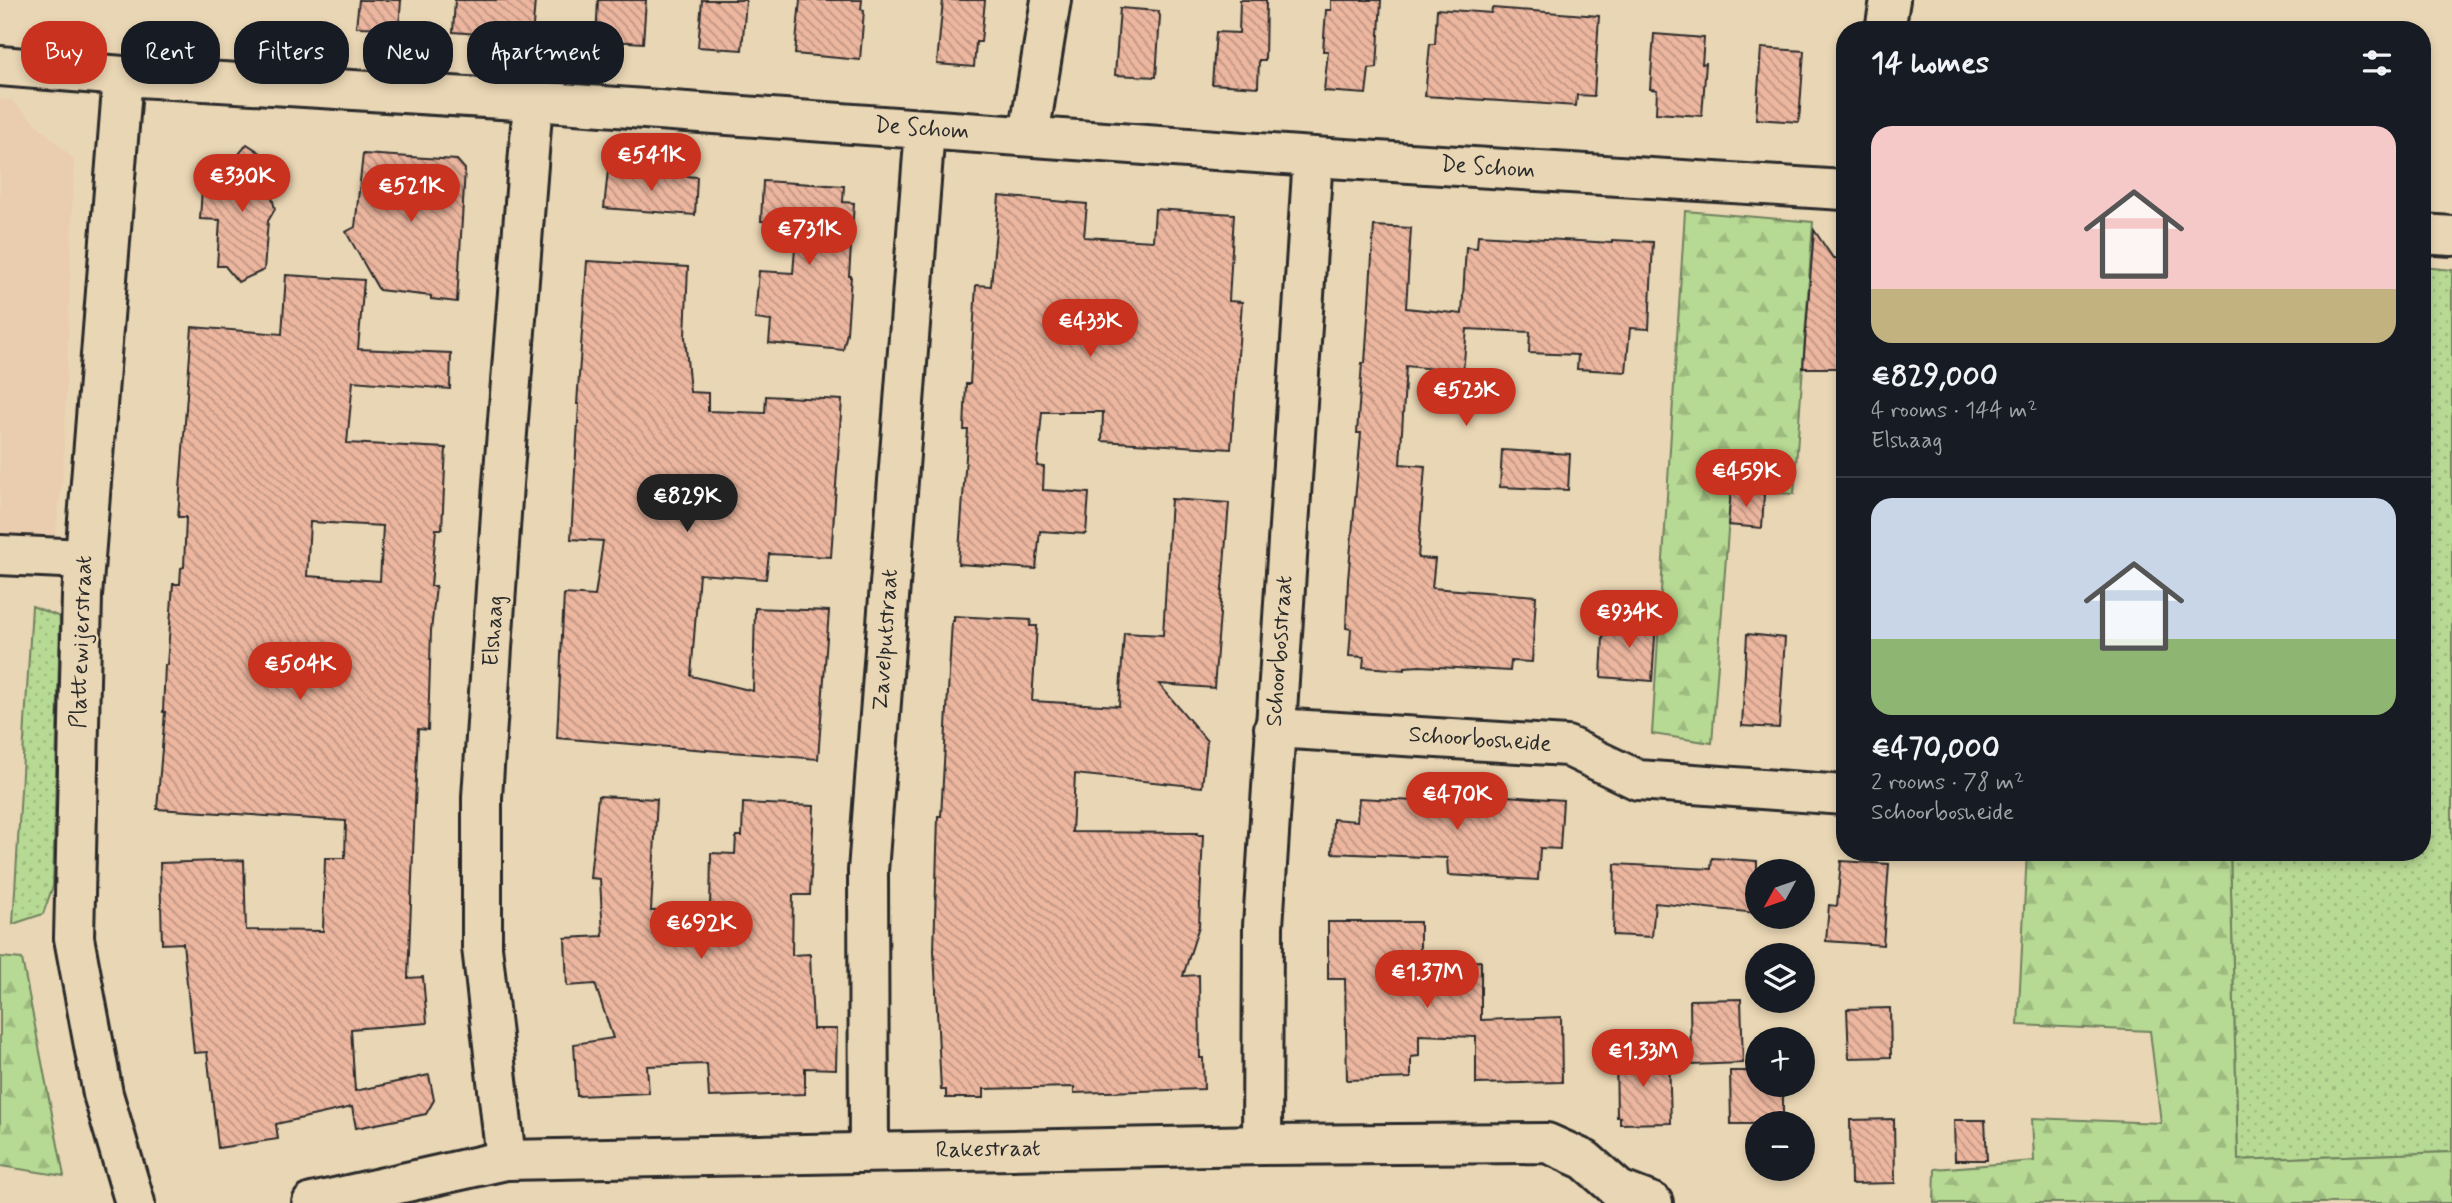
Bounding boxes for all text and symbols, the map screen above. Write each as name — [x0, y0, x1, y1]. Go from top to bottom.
chip: Buy — [21, 21, 107, 84]
chip: Rent — [121, 21, 220, 84]
chip: Filters — [234, 21, 349, 84]
chip: New — [363, 21, 453, 84]
chip: Apartment — [467, 21, 624, 84]
text: 14 homes — [1871, 44, 1989, 83]
icon: filters — [2358, 44, 2396, 82]
street label: De Schom — [874, 111, 970, 147]
pin: €541K — [602, 134, 700, 193]
text: €541K — [617, 141, 685, 171]
street label: De Schom — [1440, 150, 1536, 186]
pin: €330K — [193, 154, 291, 214]
text: €330K — [209, 162, 275, 192]
pin: €521K — [362, 164, 460, 224]
icon: home — [2071, 171, 2197, 297]
text: €521K — [378, 172, 444, 202]
pin: €731K — [760, 208, 858, 267]
text: €731K — [777, 215, 841, 245]
pin: €433K — [1041, 300, 1139, 359]
text: €433K — [1058, 307, 1122, 337]
text: €829,000 — [1871, 357, 1998, 396]
pin: €523K — [1417, 368, 1515, 428]
text: €523K — [1433, 376, 1499, 406]
text: 4 rooms · 144 m² — [1871, 396, 2038, 426]
text: Elshaag — [1871, 426, 1942, 456]
pin: €459K — [1697, 449, 1795, 509]
text: €459K — [1711, 457, 1781, 487]
pin: €829K — [638, 475, 736, 534]
text: €829K — [653, 482, 721, 512]
icon: home — [2071, 543, 2197, 669]
street label: Plattewijerstraat — [64, 555, 100, 729]
street label: Zavelputstraat — [866, 568, 906, 712]
street label: Schoorbosstraat — [1260, 574, 1300, 728]
pin: €934K — [1580, 590, 1678, 650]
street label: Elshaag — [477, 594, 511, 668]
text: €934K — [1596, 598, 1662, 628]
pin: €504K — [251, 642, 349, 702]
text: €504K — [264, 650, 336, 680]
street label: Schoorbosheide — [1408, 720, 1552, 760]
text: €470,000 — [1871, 729, 2000, 768]
text: 2 rooms · 78 m² — [1871, 768, 2024, 798]
pin: €470K — [1408, 772, 1506, 832]
text: €470K — [1422, 780, 1492, 810]
text: Schoorbosheide — [1871, 798, 2014, 828]
north arrow — [1745, 859, 1815, 929]
map controls — [1745, 859, 1815, 1181]
pin: €692K — [652, 902, 750, 961]
text: €692K — [666, 909, 736, 939]
button: layers — [1745, 943, 1815, 1013]
pin: €1.37M — [1370, 950, 1484, 1010]
text: €1.37M — [1391, 958, 1463, 988]
button: + — [1745, 1027, 1815, 1097]
pin: €1.33M — [1586, 1030, 1700, 1089]
text: €1.33M — [1608, 1037, 1678, 1067]
button: − — [1745, 1111, 1815, 1181]
street label: Rakestraat — [935, 1134, 1041, 1166]

